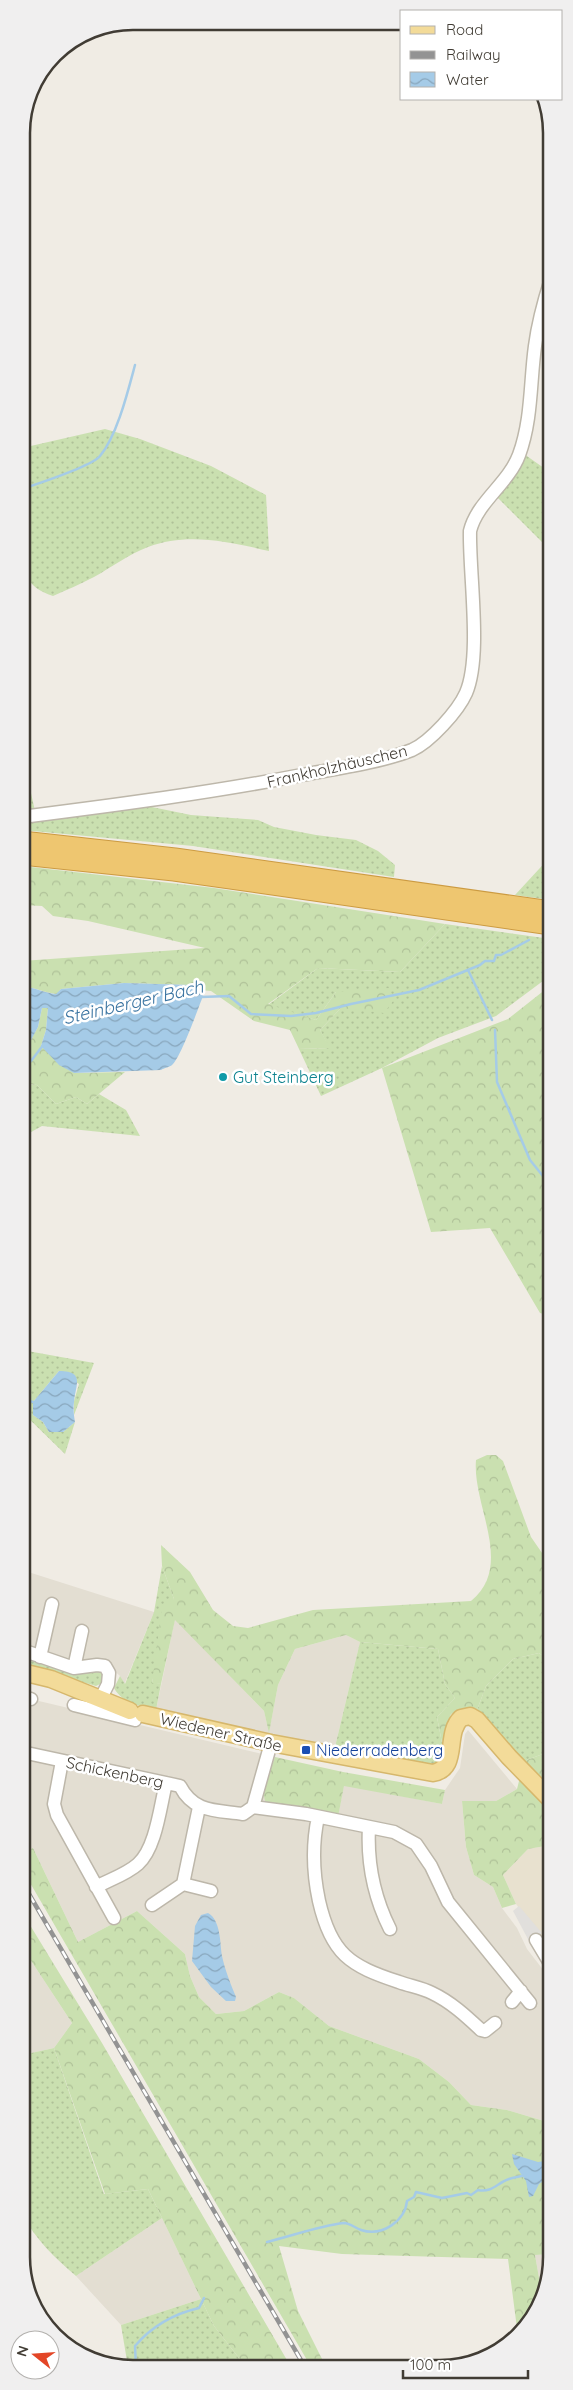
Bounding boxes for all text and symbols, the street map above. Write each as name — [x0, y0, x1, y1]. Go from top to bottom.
legend — [400, 10, 563, 100]
text: Road — [446, 20, 483, 39]
text: Railway — [446, 45, 501, 64]
text: Water — [446, 70, 489, 89]
street label: Frankholzhäuschen — [265, 740, 409, 792]
water label: Steinberger Bach — [61, 974, 206, 1029]
place label: Gut Steinberg — [233, 1067, 334, 1087]
marker: Gut Steinberg — [217, 1071, 229, 1083]
street label: Wiedener Straße — [158, 1708, 284, 1756]
place label: Niederradenberg — [316, 1740, 443, 1760]
marker: Niederradenberg — [300, 1744, 312, 1756]
street label: Schickenberg — [64, 1752, 166, 1792]
north arrow — [10, 2330, 60, 2380]
text: N — [12, 2344, 33, 2359]
scale bar — [403, 2348, 528, 2380]
text: 100 m — [410, 2355, 451, 2374]

